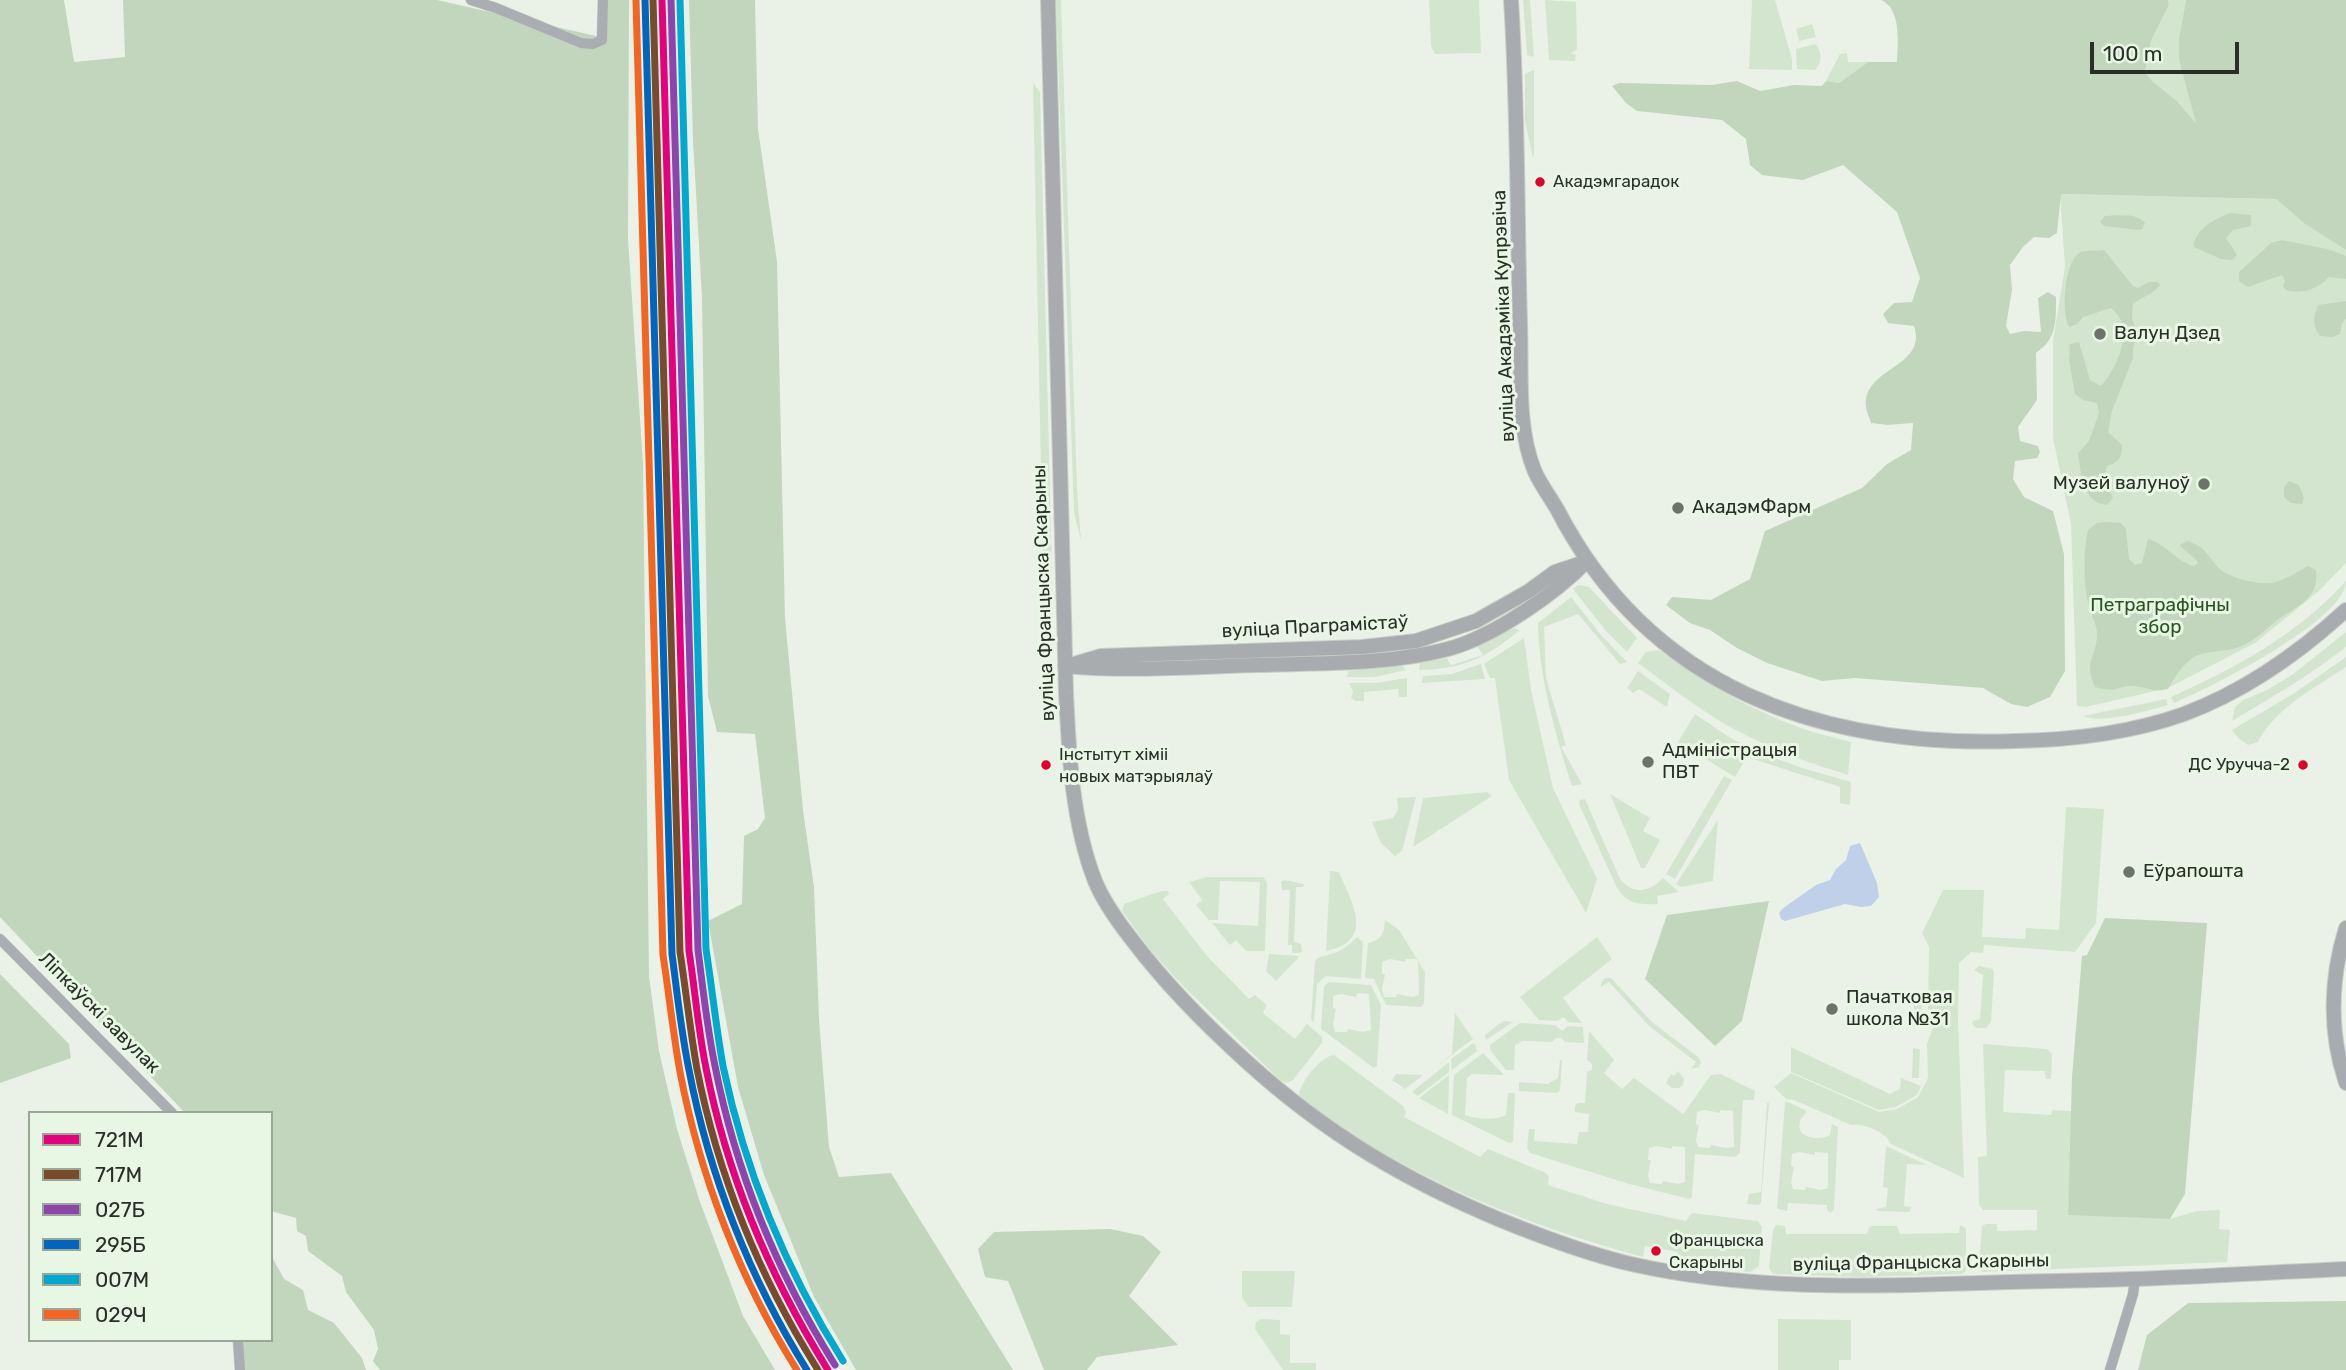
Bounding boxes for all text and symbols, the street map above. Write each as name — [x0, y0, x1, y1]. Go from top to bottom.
scale bar — [2094, 28, 2243, 72]
text: 100 m — [2103, 41, 2162, 66]
place label: Акадэмгарадок — [1553, 172, 1679, 192]
marker: Акадэмгарадок — [1533, 175, 1547, 189]
street label: вуліца Акадэміка Купрэвіча — [1488, 190, 1520, 442]
place label: Валун Дзед — [2114, 323, 2220, 345]
marker: Валун Дзед — [2092, 326, 2108, 342]
street label: вуліца Францыска Скарыны — [1028, 464, 1060, 722]
place label: Музей валуноў — [2053, 473, 2190, 495]
marker: Музей валуноў — [2196, 476, 2212, 492]
place label: АкадэмФарм — [1692, 497, 1811, 519]
marker: АкадэмФарм — [1670, 500, 1686, 516]
park label: Петраграфічны збор — [2090, 595, 2230, 639]
street label: вуліца Праграмістаў — [1221, 611, 1409, 643]
place label: Адміністрацыя ПВТ — [1662, 740, 1797, 784]
place label: Інстытут хіміі новых матэрыялаў — [1059, 745, 1213, 785]
marker: Адміністрацыя ПВТ — [1640, 754, 1656, 770]
place label: ДС Уручча-2 — [2188, 755, 2290, 775]
marker: Інстытут хіміі новых матэрыялаў — [1039, 758, 1053, 772]
marker: ДС Уручча-2 — [2296, 758, 2310, 772]
place label: Еўрапошта — [2143, 861, 2244, 883]
marker: Еўрапошта — [2121, 864, 2137, 880]
street label: Ліпкаўскі завулак — [34, 948, 164, 1078]
place label: Пачатковая школа №31 — [1846, 987, 1953, 1031]
marker: Пачатковая школа №31 — [1824, 1001, 1840, 1017]
legend — [28, 1111, 273, 1342]
text: 721М — [95, 1127, 144, 1152]
text: 717М — [95, 1162, 142, 1187]
text: 027Б — [95, 1197, 145, 1222]
place label: Францыска Скарыны — [1669, 1231, 1764, 1271]
text: 295Б — [95, 1232, 146, 1257]
marker: Францыска Скарыны — [1649, 1244, 1663, 1258]
street label: вуліца Францыска Скарыны — [1792, 1249, 2050, 1277]
text: 007М — [95, 1267, 149, 1292]
text: 029Ч — [95, 1302, 147, 1327]

